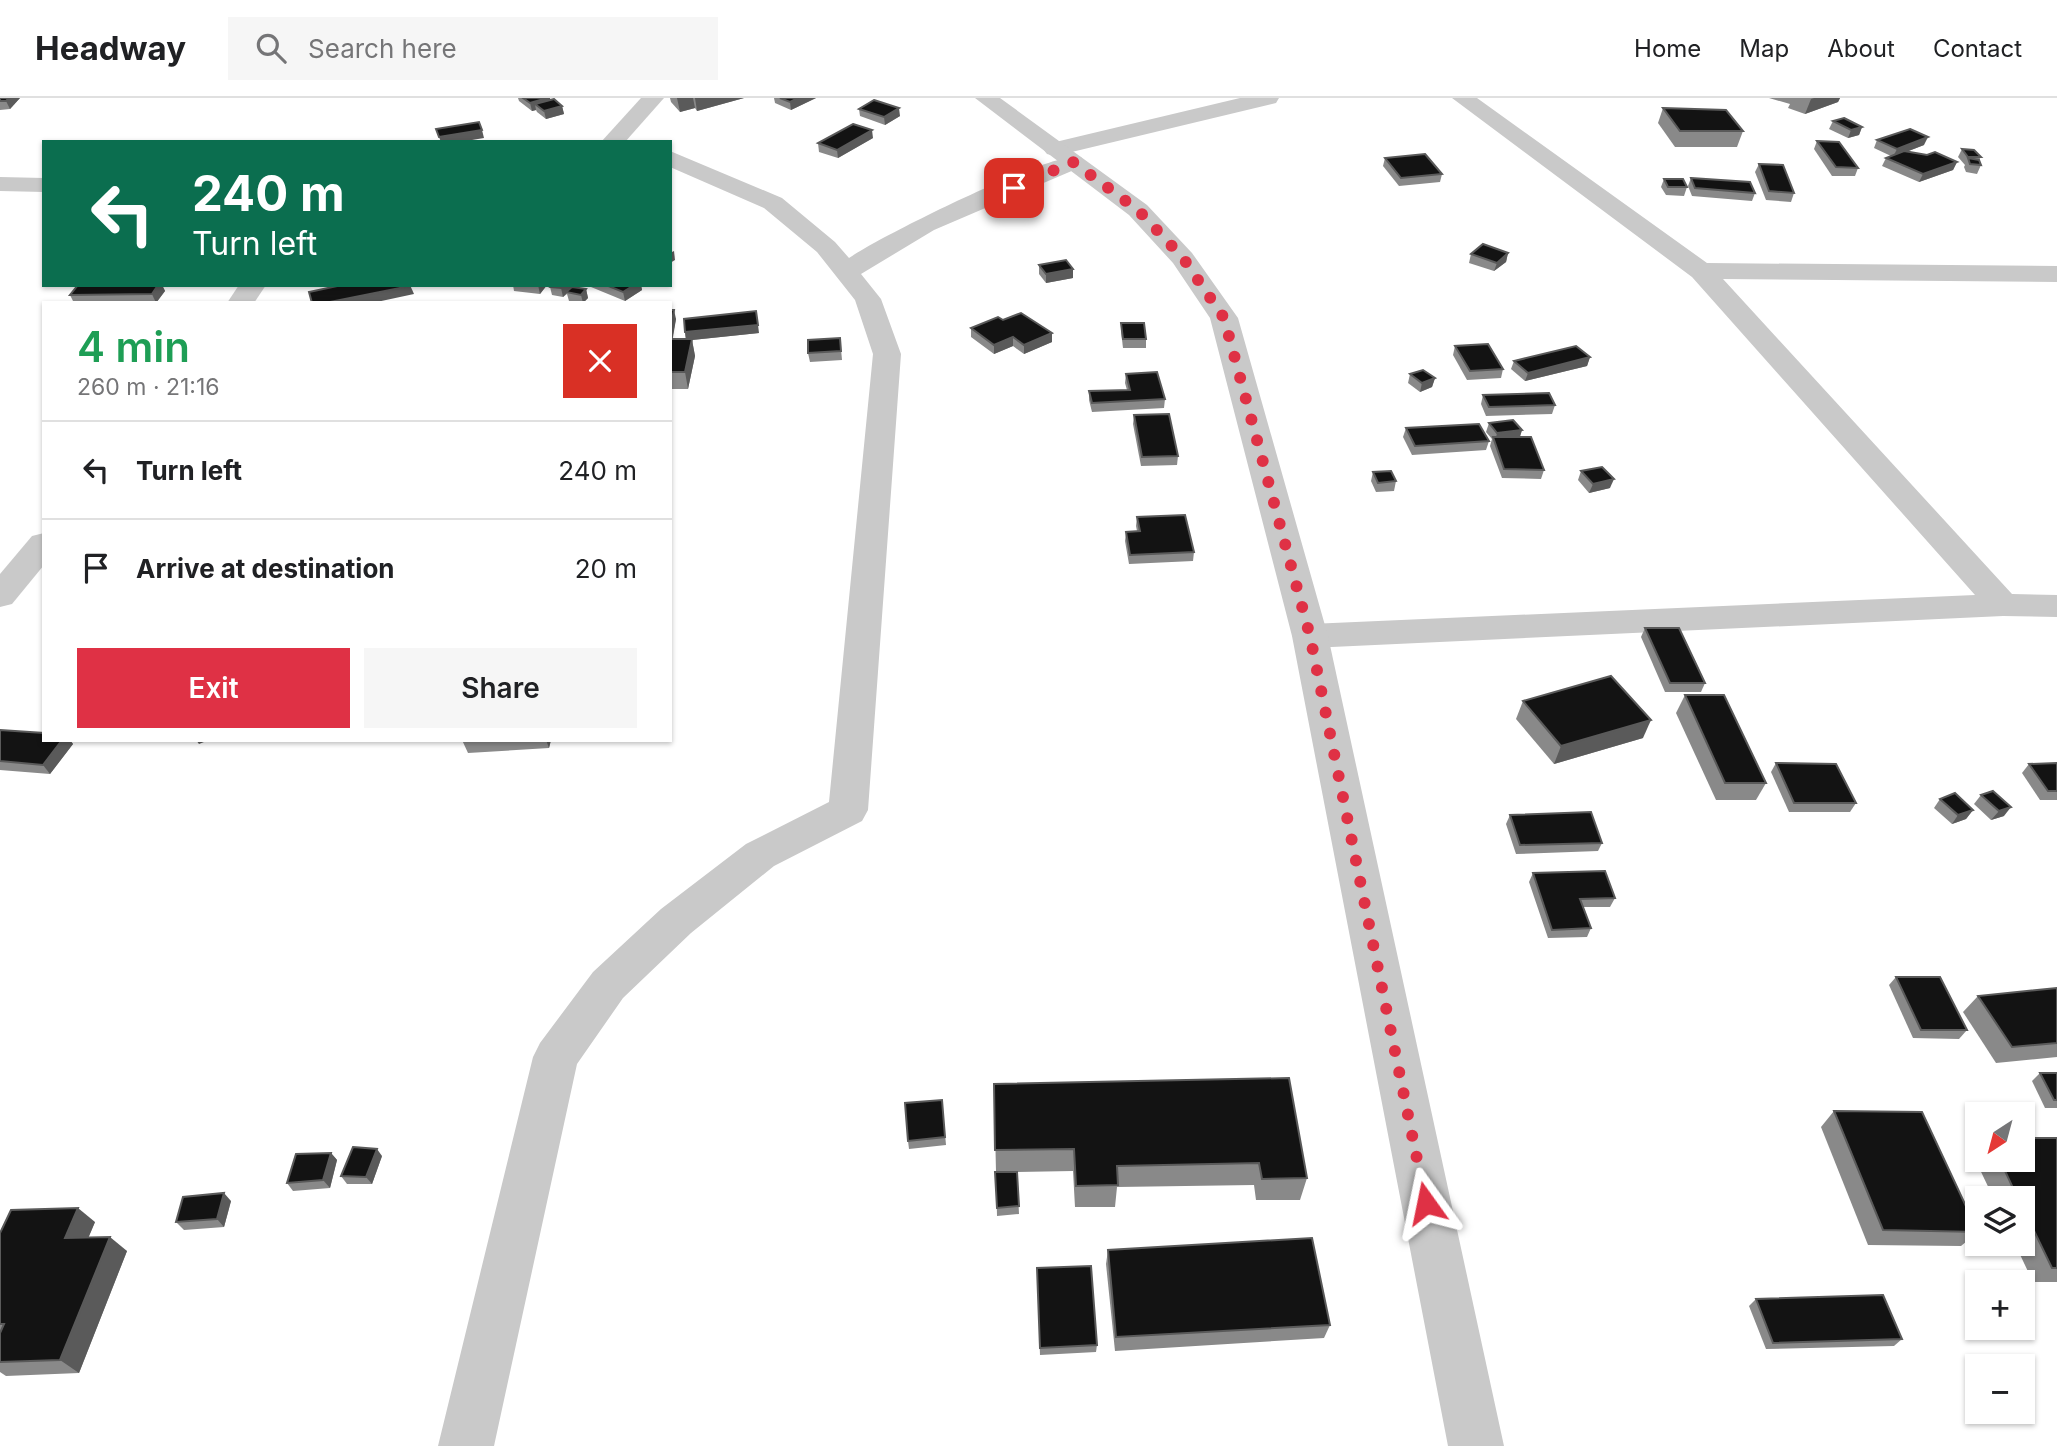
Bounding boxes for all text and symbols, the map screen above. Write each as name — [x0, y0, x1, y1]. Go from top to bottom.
search box — [228, 17, 718, 80]
text: Headway — [35, 28, 186, 68]
icon: search — [252, 29, 290, 67]
text: Search here — [308, 33, 457, 64]
text: Home — [1634, 34, 1701, 63]
text: Map — [1739, 34, 1789, 63]
text: About — [1827, 34, 1895, 63]
text: Contact — [1933, 34, 2022, 63]
pin — [984, 158, 1044, 218]
text: 240 m — [192, 164, 345, 223]
icon: left — [77, 168, 168, 259]
icon: arrive — [995, 169, 1033, 207]
text: Turn left — [192, 224, 317, 263]
text: 4 min — [77, 321, 190, 372]
button: close — [563, 324, 637, 398]
text: 260 m · 21:16 — [77, 373, 220, 401]
icon: left — [77, 451, 115, 489]
text: Turn left — [136, 455, 242, 486]
text: 240 m — [558, 455, 637, 486]
icon: arrive — [77, 549, 115, 587]
text: Arrive at destination — [136, 553, 395, 584]
text: 20 m — [575, 553, 637, 584]
button: Exit — [77, 648, 350, 728]
button: Share — [364, 648, 637, 728]
north arrow — [1965, 1102, 2035, 1172]
map controls — [1965, 1102, 2035, 1424]
position arrow — [1389, 1166, 1463, 1240]
button: layers — [1965, 1186, 2035, 1256]
button: + — [1965, 1270, 2035, 1340]
button: − — [1965, 1354, 2035, 1424]

